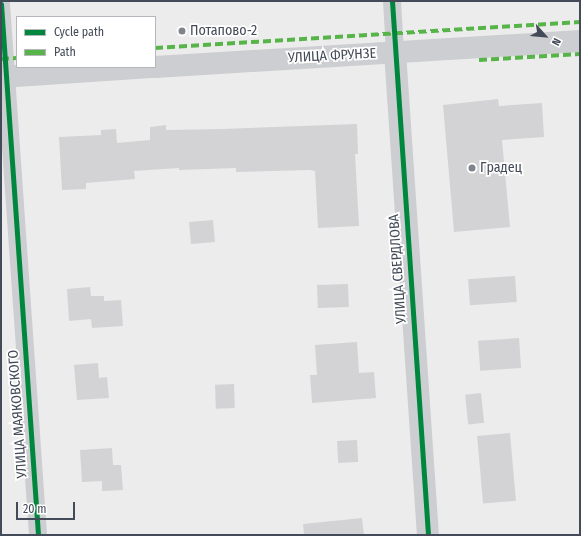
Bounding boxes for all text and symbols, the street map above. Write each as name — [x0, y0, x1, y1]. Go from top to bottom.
legend — [16, 16, 156, 68]
north arrow — [525, 16, 565, 56]
place label: Потапово-2 — [190, 23, 257, 39]
text: Cycle path — [54, 25, 104, 39]
marker: Потапово-2 — [177, 26, 187, 36]
text: N — [549, 36, 563, 48]
text: Path — [54, 45, 76, 59]
street label: УЛИЦА ФРУНЗЕ — [288, 45, 376, 67]
place label: Градец — [480, 160, 522, 176]
marker: Градец — [467, 163, 477, 173]
street label: УЛИЦА СВЕРДЛОВА — [386, 214, 410, 324]
street label: УЛИЦА МАЯКОВСКОГО — [5, 349, 31, 479]
scale bar — [18, 494, 77, 520]
text: 20 m — [23, 502, 47, 516]

